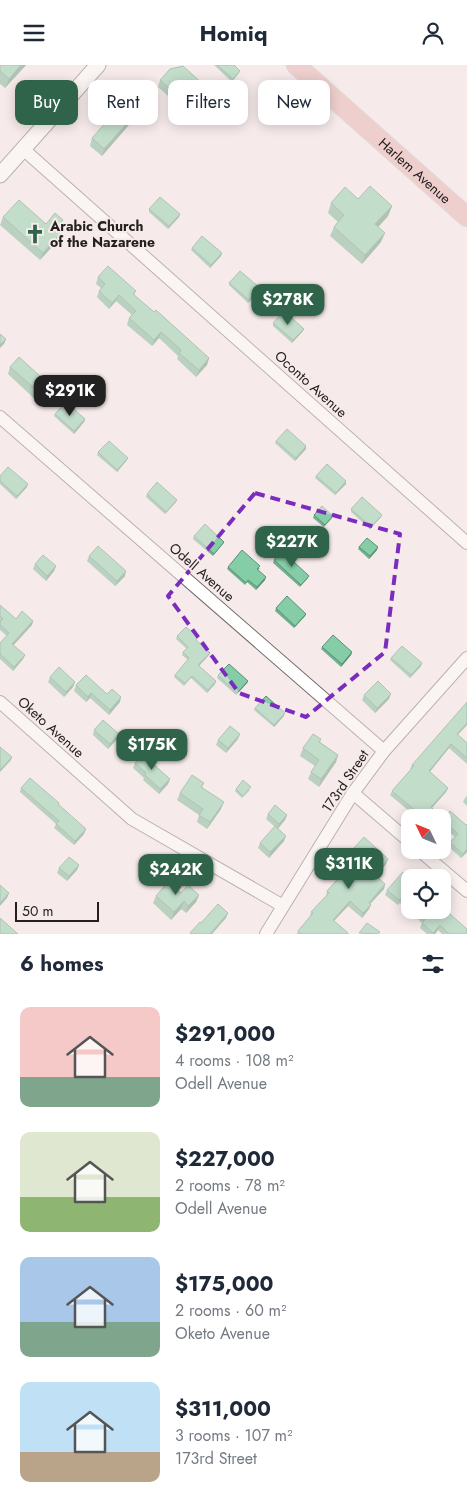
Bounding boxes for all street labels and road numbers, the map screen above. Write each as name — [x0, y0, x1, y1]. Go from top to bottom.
street label: Harlem Avenue — [374, 133, 455, 208]
street label: Oconto Avenue — [270, 346, 352, 422]
street label: Odell Avenue — [165, 538, 239, 606]
street label: Oketo Avenue — [13, 692, 89, 762]
street label: 173rd Street — [317, 745, 374, 816]

